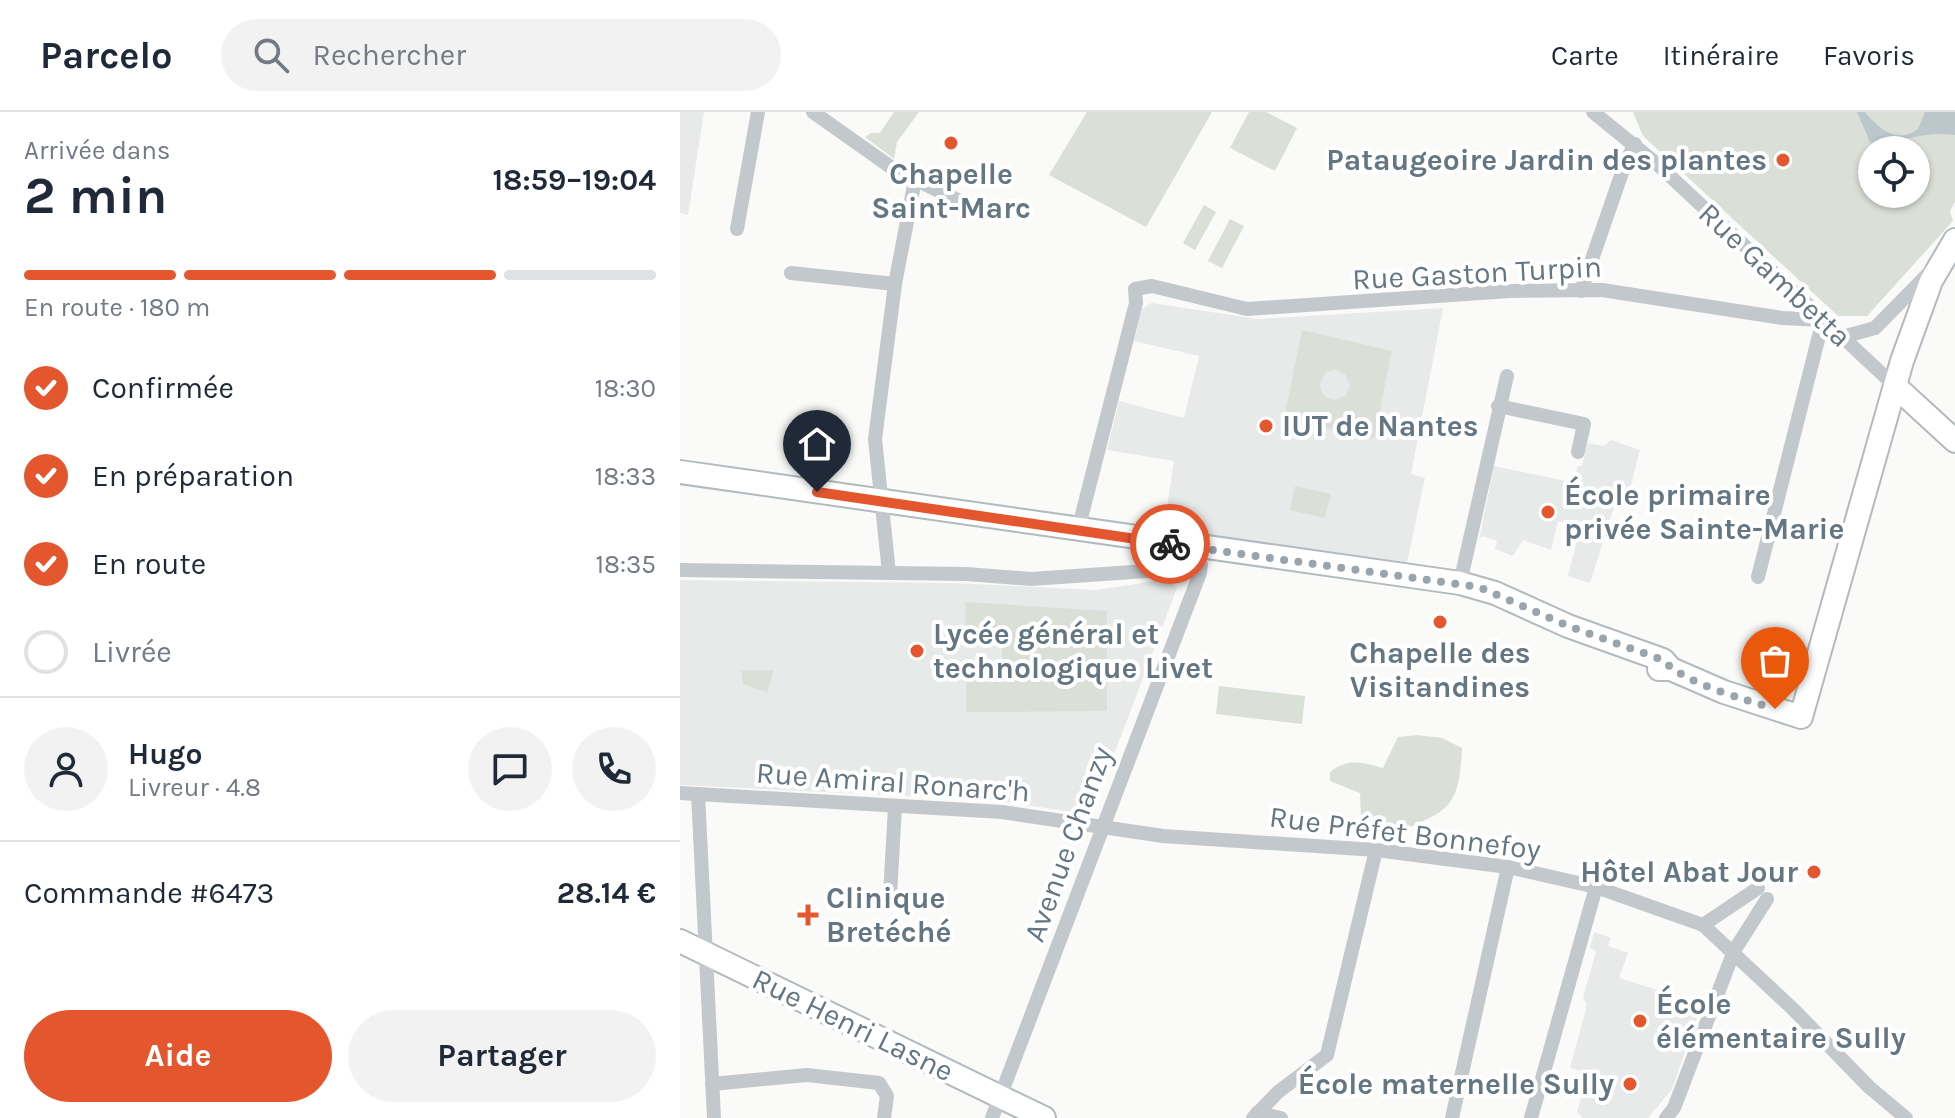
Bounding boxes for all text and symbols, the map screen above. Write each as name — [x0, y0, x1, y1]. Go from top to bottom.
search box — [221, 19, 781, 91]
text: Parcelo — [40, 33, 173, 78]
icon: search — [249, 33, 293, 77]
text: Rechercher — [313, 37, 466, 73]
text: Carte — [1551, 39, 1619, 72]
text: Itinéraire — [1663, 39, 1779, 72]
text: Favoris — [1823, 39, 1915, 72]
marker: Chapelle Saint-Marc — [942, 134, 960, 152]
text: Arrivée dans — [24, 135, 171, 166]
map controls — [1858, 136, 1930, 208]
button: locate — [1858, 136, 1930, 208]
place label: Pataugeoire Jardin des plantes — [1326, 142, 1767, 178]
marker: Pataugeoire Jardin des plantes — [1774, 151, 1792, 169]
place label: Chapelle Saint-Marc — [871, 156, 1031, 226]
text: 18:59–19:04 — [492, 162, 656, 198]
text: 2 min — [24, 165, 167, 226]
street label: Rue Gambetta — [1691, 195, 1859, 355]
street label: Rue Gaston Turpin — [1351, 248, 1603, 298]
text: En route · 180 m — [24, 292, 210, 323]
icon: check — [24, 366, 68, 410]
text: Confirmée — [92, 370, 234, 406]
text: 18:30 — [595, 373, 656, 404]
place label: IUT de Nantes — [1282, 408, 1479, 444]
pin — [783, 410, 851, 492]
marker: IUT de Nantes — [1257, 417, 1275, 435]
icon: home — [795, 422, 839, 466]
icon: check — [24, 454, 68, 498]
text: En préparation — [92, 458, 294, 494]
text: 18:33 — [595, 461, 656, 492]
place label: École primaire privée Sainte-Marie — [1564, 475, 1844, 547]
marker: École primaire privée Sainte-Marie — [1539, 503, 1557, 521]
courier — [1130, 504, 1210, 584]
icon: bike — [1148, 522, 1192, 566]
icon: check — [24, 542, 68, 586]
text: En route — [92, 546, 206, 582]
text: 18:35 — [595, 549, 656, 580]
marker: Chapelle des Visitandines — [1431, 613, 1449, 631]
place label: Lycée général et technologique Livet — [933, 616, 1213, 686]
pin — [1741, 627, 1809, 709]
text: Livrée — [92, 634, 172, 670]
place label: Chapelle des Visitandines — [1349, 635, 1531, 705]
icon: bag — [1753, 639, 1797, 683]
marker: Lycée général et technologique Livet — [908, 642, 926, 660]
button: person — [24, 727, 108, 811]
button: chat — [468, 727, 552, 811]
button: phone — [572, 727, 656, 811]
text: Hugo — [128, 736, 202, 772]
street label: Avenue Chanzy — [1016, 741, 1120, 947]
street label: Rue Amiral Ronarc'h — [755, 754, 1031, 810]
text: Livreur · 4.8 — [128, 772, 261, 803]
street label: Rue Préfet Bonnefoy — [1267, 798, 1543, 868]
place label: Hôtel Abat Jour — [1580, 854, 1798, 890]
marker: Hôtel Abat Jour — [1805, 863, 1823, 881]
text: Commande #6473 — [24, 875, 274, 911]
text: 28.14 € — [557, 875, 656, 911]
place label: Clinique Bretéché — [826, 880, 951, 950]
marker: Clinique Bretéché — [797, 904, 819, 926]
street label: Rue Henri Lasne — [747, 961, 959, 1089]
place label: École élémentaire Sully — [1656, 984, 1906, 1056]
button: Aide — [24, 1010, 332, 1102]
button: Partager — [348, 1010, 656, 1102]
marker: École élémentaire Sully — [1631, 1012, 1649, 1030]
place label: École maternelle Sully — [1298, 1064, 1614, 1102]
marker: École maternelle Sully — [1621, 1075, 1639, 1093]

